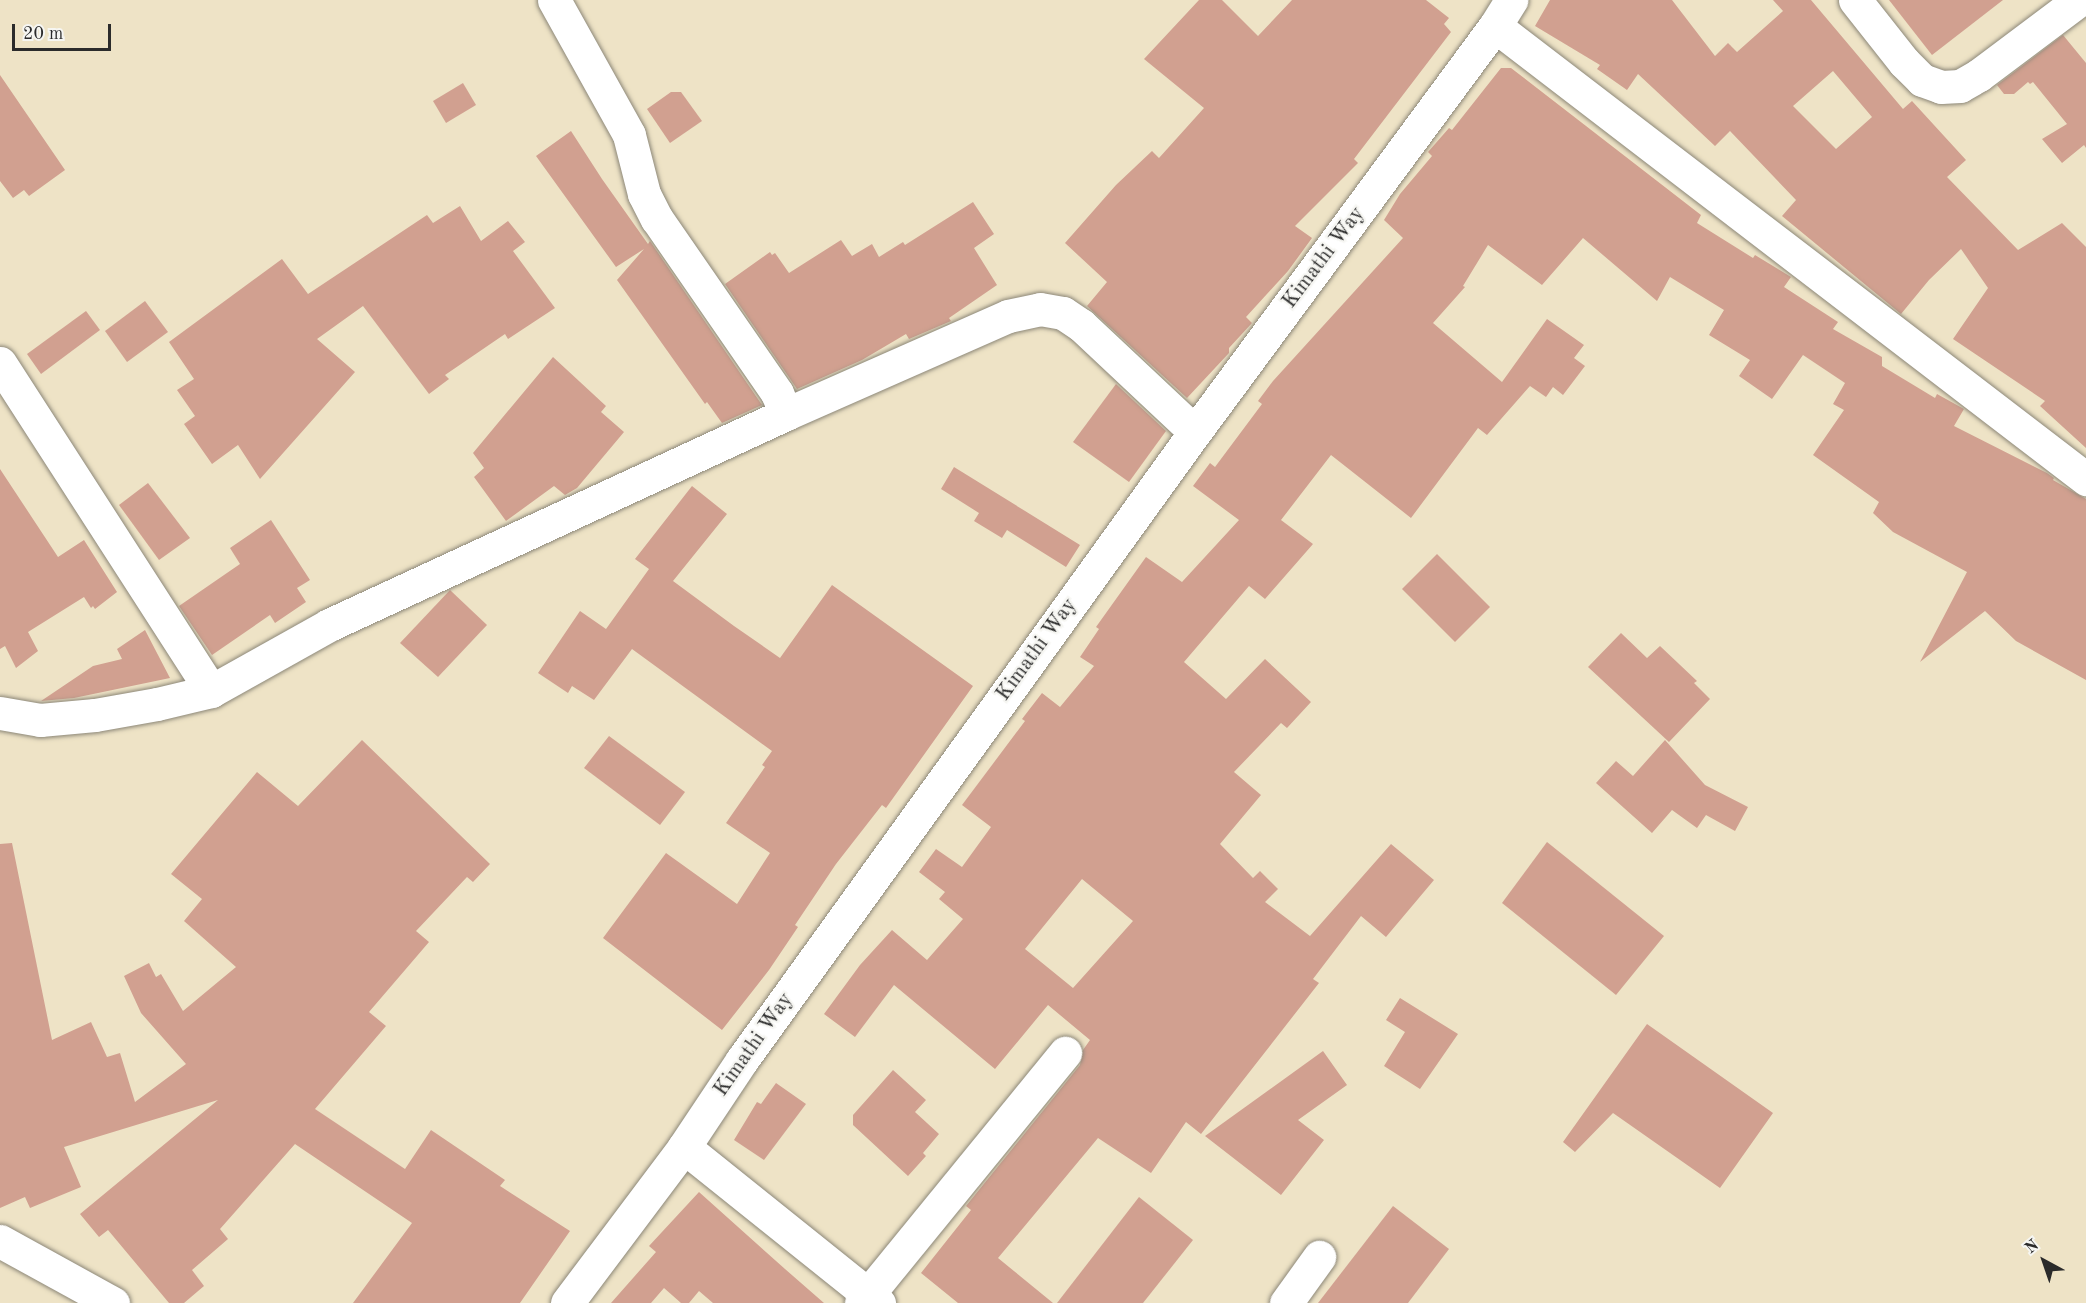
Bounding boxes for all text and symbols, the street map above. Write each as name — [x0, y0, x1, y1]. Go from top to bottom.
scale bar — [15, 12, 114, 50]
text: 20 m — [23, 25, 63, 43]
street label: Kimathi Way — [1278, 202, 1370, 314]
street label: Kimathi Way — [991, 594, 1083, 706]
street label: Kimathi Way — [709, 988, 799, 1102]
north arrow — [2014, 1231, 2074, 1291]
text: N — [2023, 1237, 2042, 1257]

